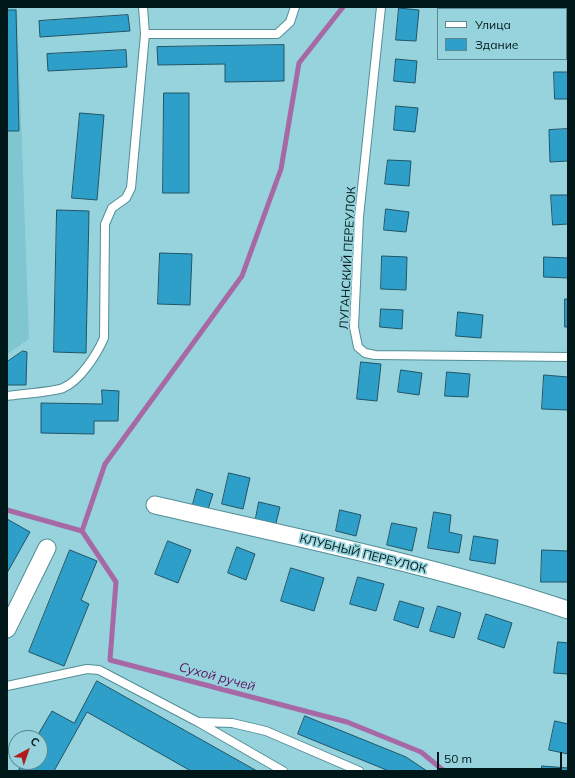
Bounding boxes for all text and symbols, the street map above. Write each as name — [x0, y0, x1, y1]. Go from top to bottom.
legend — [437, 8, 567, 60]
text: Улица — [475, 17, 511, 32]
text: Здание — [475, 37, 518, 52]
street label: ЛУГАНСКИЙ ПЕРЕУЛОК — [337, 186, 359, 330]
street label: КЛУБНЫЙ ПЕРЕУЛОК — [298, 531, 428, 577]
water label: Сухой ручей — [177, 659, 257, 695]
north arrow — [8, 730, 48, 770]
text: С — [28, 734, 42, 749]
scale bar — [439, 744, 564, 770]
text: 50 m — [444, 751, 472, 766]

